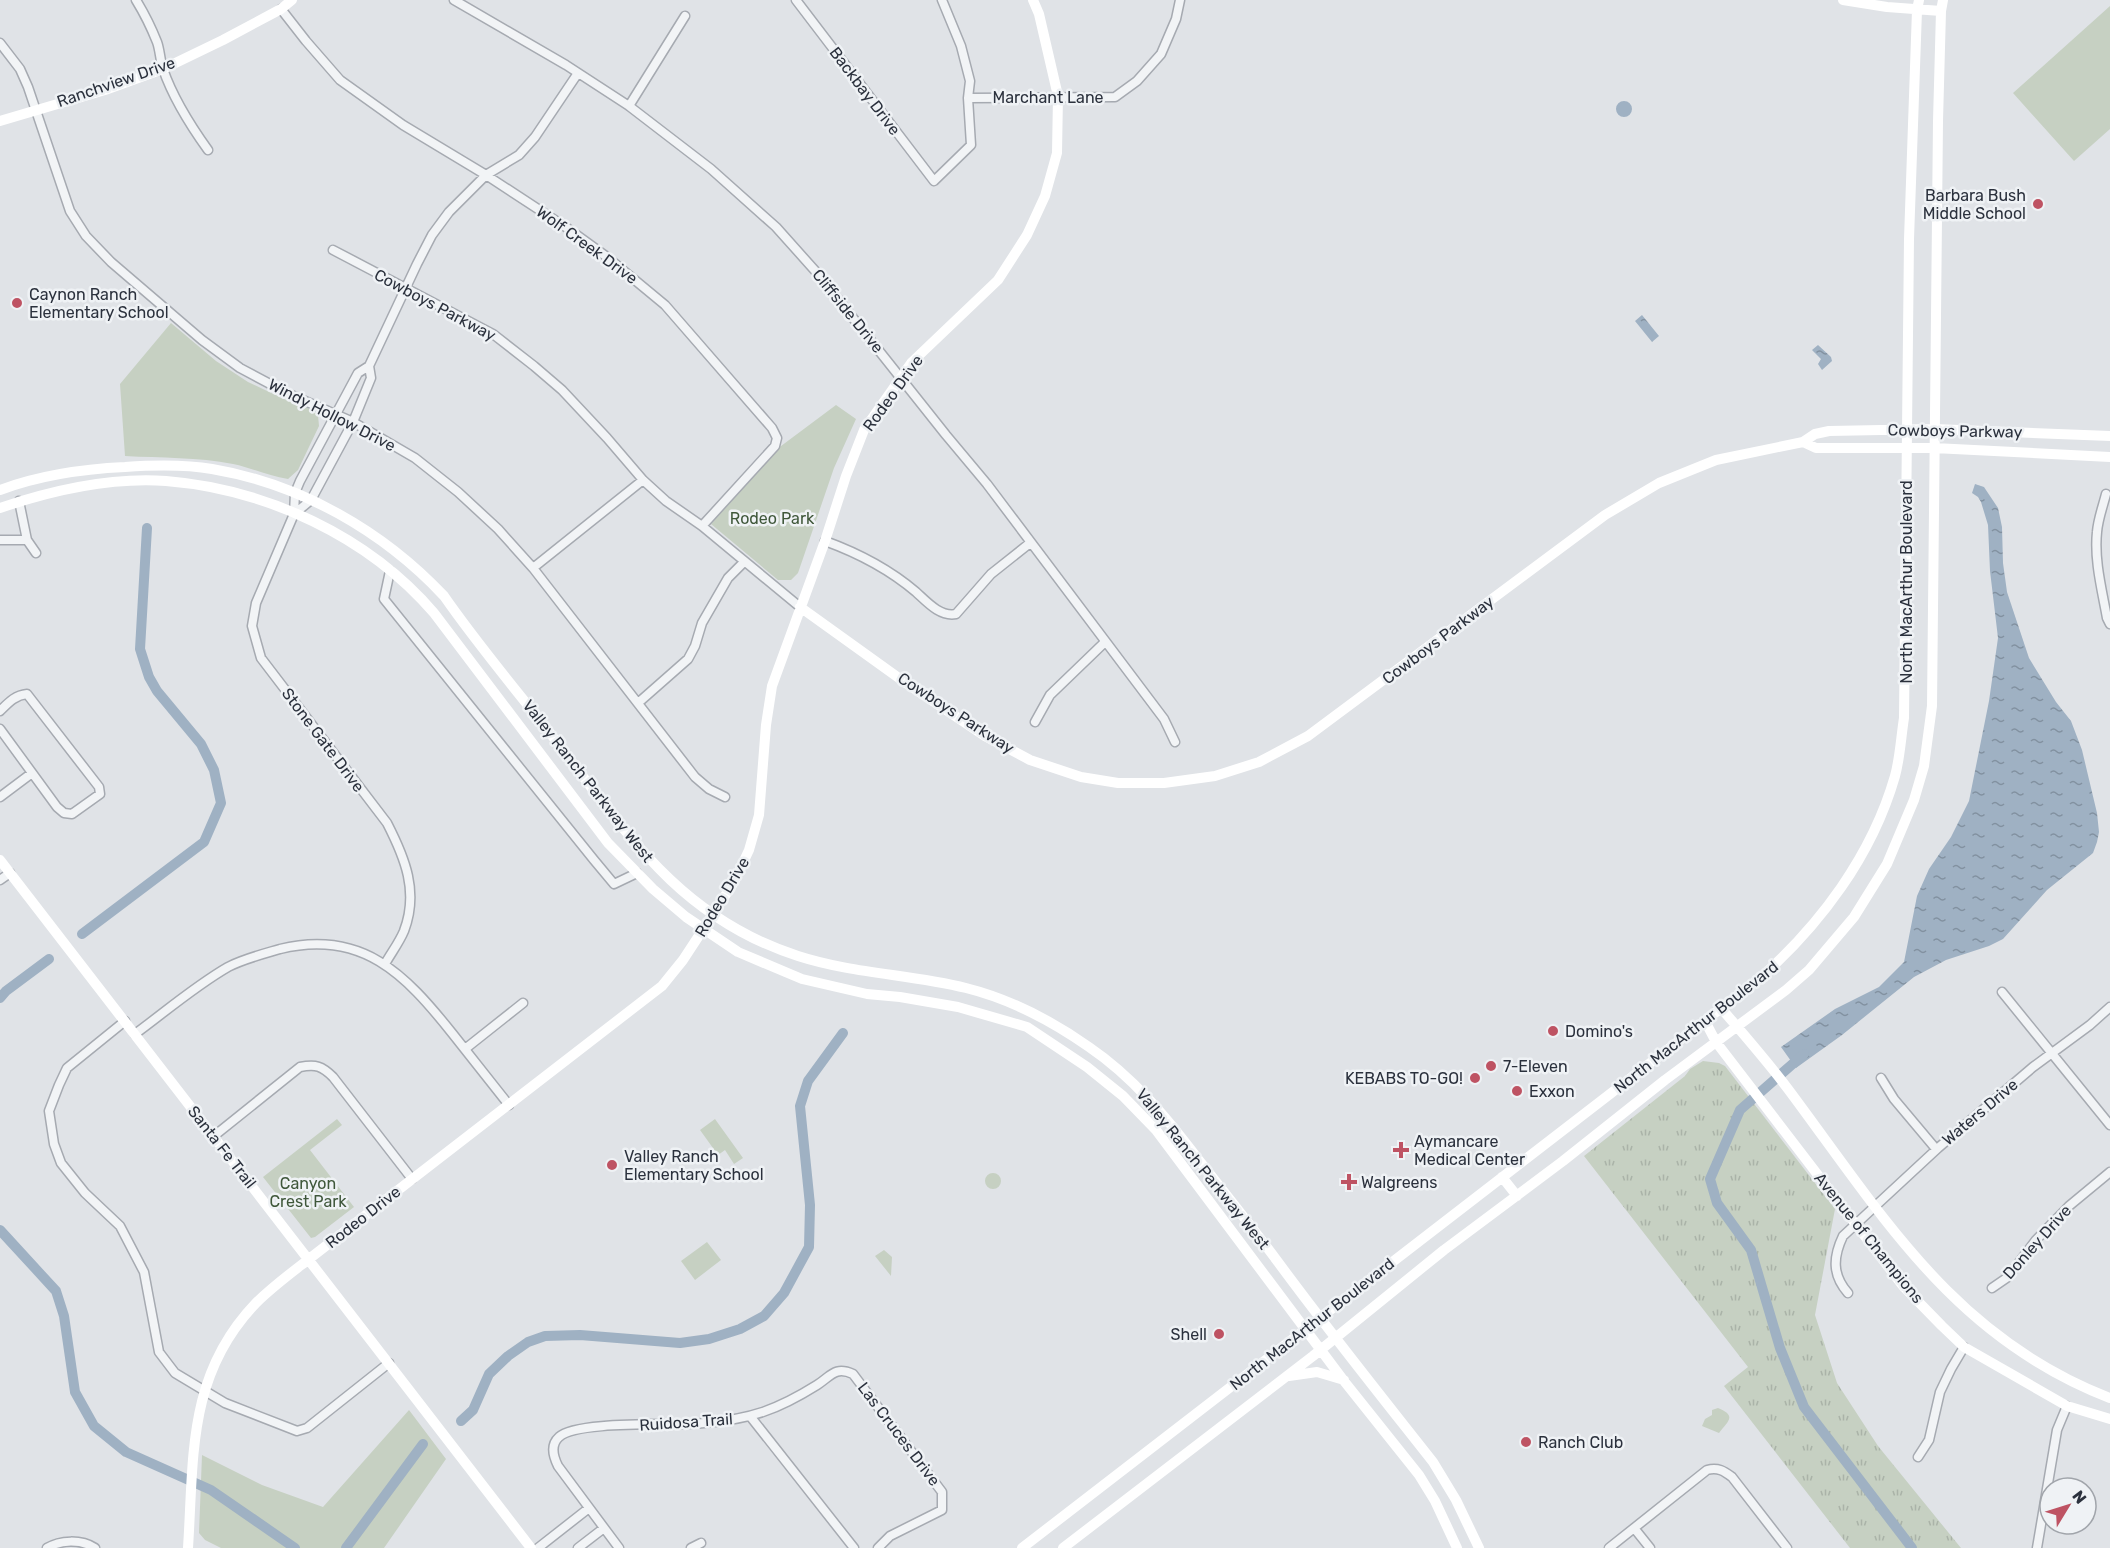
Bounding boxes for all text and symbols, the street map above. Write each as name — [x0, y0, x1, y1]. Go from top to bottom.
street label: Backbay Drive — [826, 43, 904, 139]
street label: Ranchview Drive — [54, 53, 178, 111]
street label: Marchant Lane — [992, 88, 1104, 107]
place label: Barbara Bush Middle School — [1923, 186, 2026, 223]
marker: Barbara Bush Middle School — [2031, 197, 2045, 211]
street label: Wolf Creek Drive — [533, 202, 641, 288]
street label: Cowboys Parkway — [371, 265, 499, 345]
street label: Cliffside Drive — [808, 265, 888, 357]
place label: Caynon Ranch Elementary School — [29, 285, 169, 322]
marker: Caynon Ranch Elementary School — [10, 296, 24, 310]
street label: Rodeo Drive — [859, 351, 927, 435]
street label: Windy Hollow Drive — [265, 375, 399, 455]
street label: Cowboys Parkway — [1887, 420, 2023, 442]
street label: North MacArthur Boulevard — [1897, 480, 1916, 684]
park label: Rodeo Park — [730, 509, 815, 528]
street label: Cowboys Parkway — [1378, 592, 1498, 688]
street label: Cowboys Parkway — [894, 668, 1018, 758]
street label: Stone Gate Drive — [278, 684, 368, 796]
street label: Valley Ranch Parkway West — [519, 696, 657, 866]
street label: Rodeo Drive — [691, 854, 753, 940]
street label: North MacArthur Boulevard — [1610, 957, 1782, 1097]
place label: Domino's — [1565, 1022, 1633, 1041]
marker: Domino's — [1546, 1024, 1560, 1038]
place label: 7-Eleven — [1503, 1057, 1568, 1076]
marker: 7-Eleven — [1484, 1059, 1498, 1073]
place label: KEBABS TO-GO! — [1345, 1069, 1463, 1088]
marker: KEBABS TO-GO! — [1468, 1071, 1482, 1085]
street label: Waters Drive — [1938, 1075, 2022, 1149]
place label: Exxon — [1529, 1082, 1575, 1101]
marker: Exxon — [1510, 1084, 1524, 1098]
street label: Valley Ranch Parkway West — [1132, 1085, 1274, 1253]
street label: Santa Fe Trail — [184, 1102, 260, 1192]
place label: Aymancare Medical Center — [1414, 1132, 1525, 1169]
marker: Aymancare Medical Center — [1392, 1141, 1410, 1159]
place label: Valley Ranch Elementary School — [624, 1147, 764, 1184]
marker: Valley Ranch Elementary School — [605, 1158, 619, 1172]
street label: Avenue of Champions — [1810, 1169, 1928, 1307]
place label: Walgreens — [1361, 1173, 1437, 1192]
park label: Canyon Crest Park — [269, 1174, 347, 1211]
marker: Walgreens — [1342, 1175, 1356, 1189]
street label: Rodeo Drive — [322, 1182, 404, 1252]
street label: Donley Drive — [1999, 1201, 2075, 1283]
street label: North MacArthur Boulevard — [1226, 1254, 1398, 1394]
place label: Shell — [1171, 1325, 1207, 1344]
marker: Shell — [1212, 1327, 1226, 1341]
street label: Las Cruces Drive — [854, 1378, 944, 1490]
street label: Ruidosa Trail — [639, 1409, 733, 1435]
place label: Ranch Club — [1538, 1433, 1623, 1452]
marker: Ranch Club — [1519, 1435, 1533, 1449]
north arrow — [2038, 1476, 2098, 1536]
text: N — [2068, 1487, 2090, 1507]

